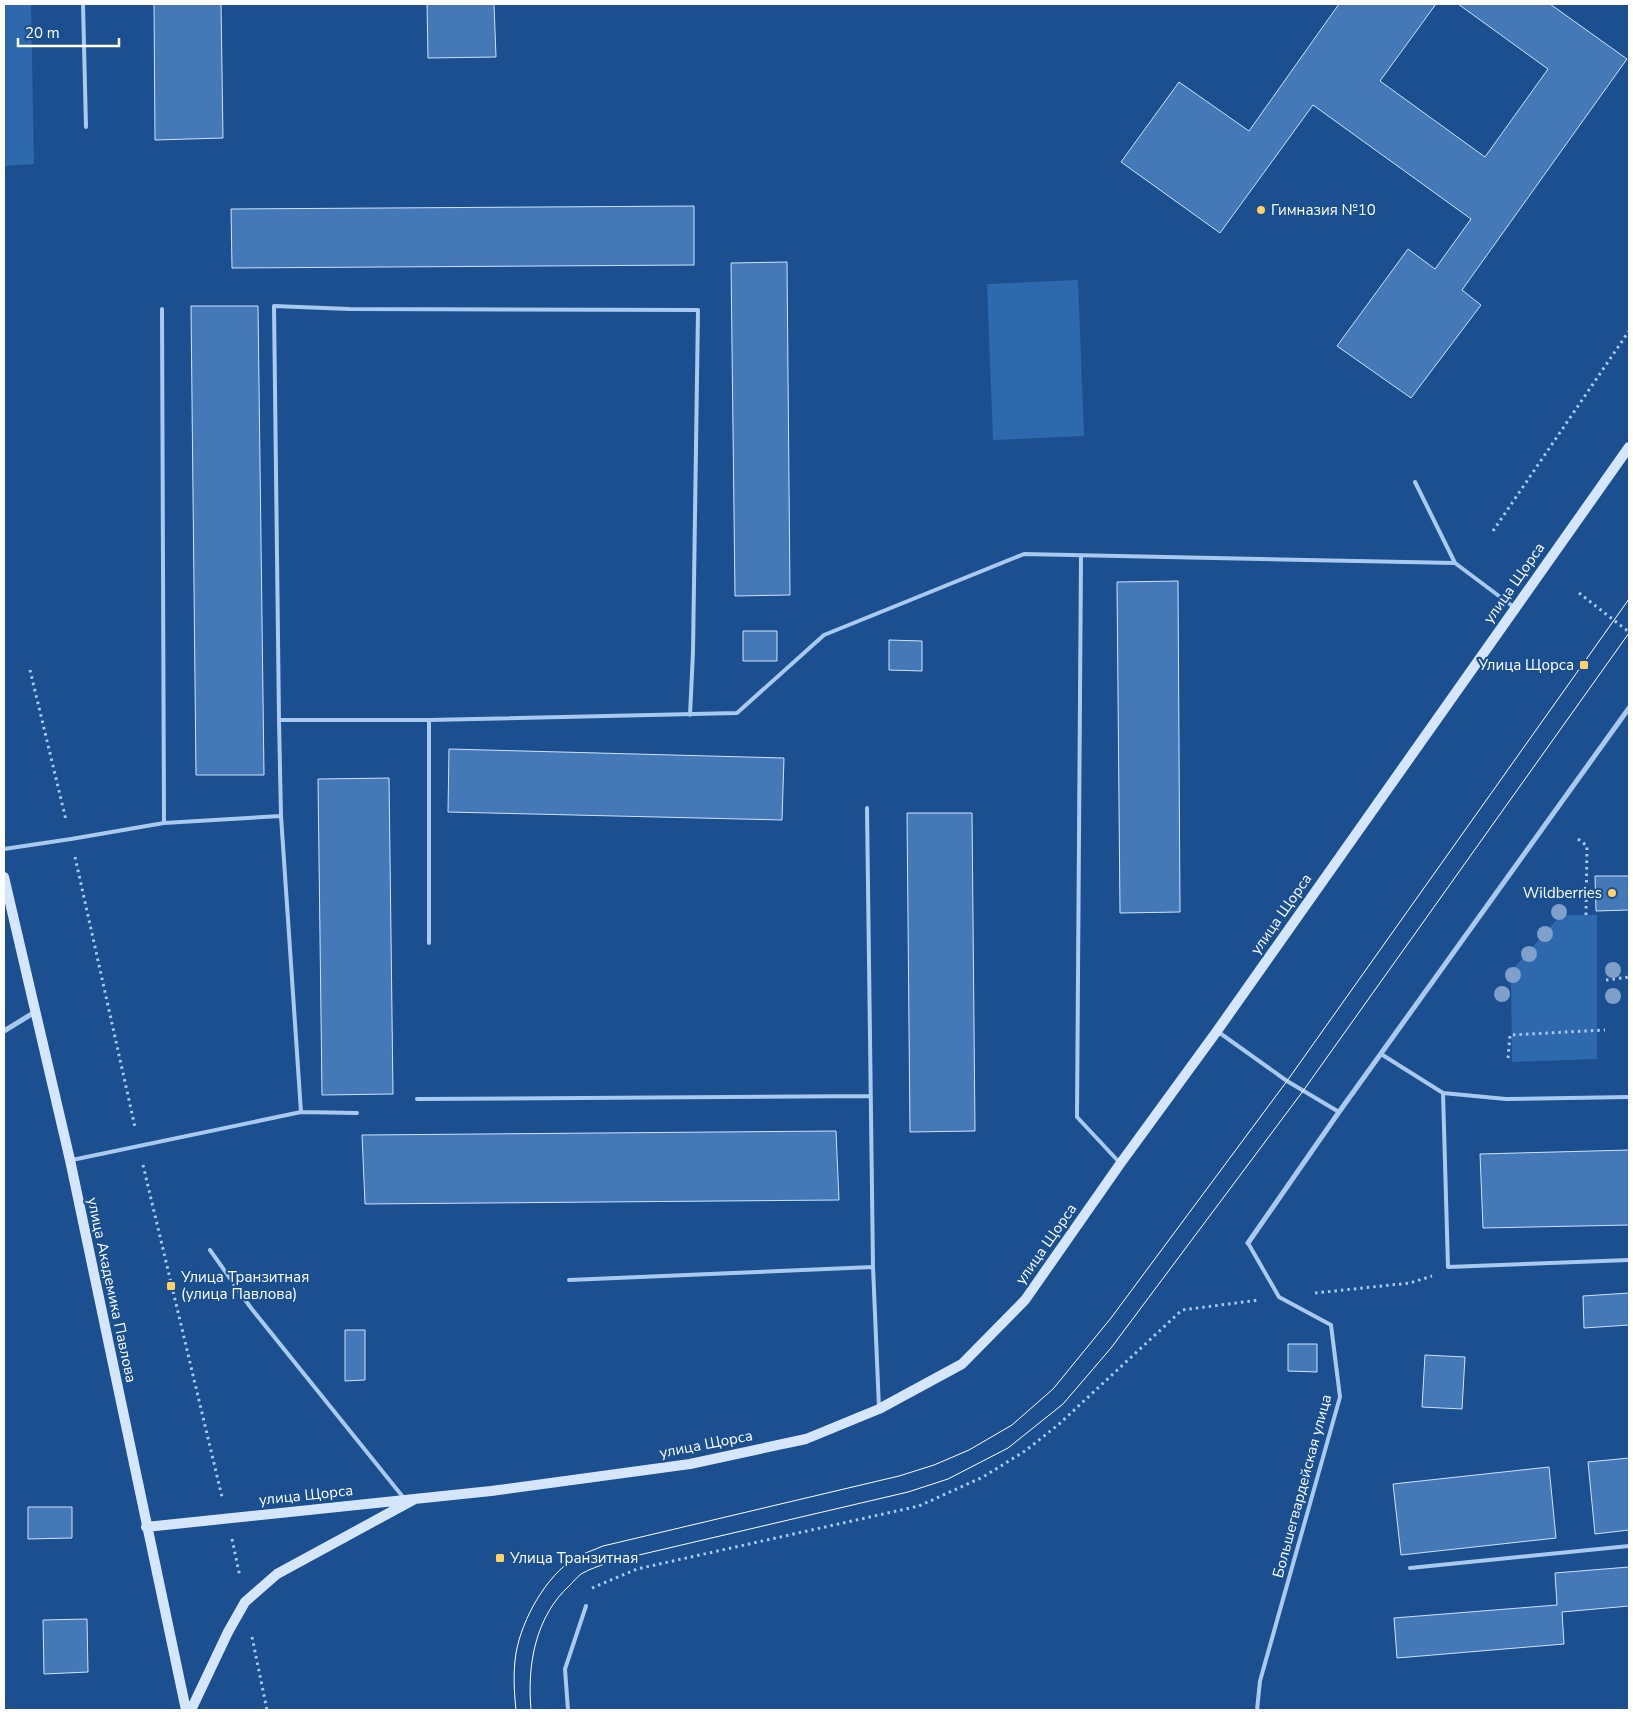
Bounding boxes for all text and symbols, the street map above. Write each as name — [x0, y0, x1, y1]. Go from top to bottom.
scale bar — [18, 15, 119, 47]
text: 20 m — [25, 23, 60, 43]
place label: Гимназия №10 — [1271, 200, 1376, 220]
marker: Гимназия №10 — [1255, 204, 1267, 216]
street label: улица Щорса — [1479, 539, 1549, 627]
place label: Улица Щорса — [1477, 655, 1574, 675]
marker: Улица Щорса — [1578, 659, 1590, 671]
street label: улица Щорса — [1246, 870, 1316, 958]
place label: Wildberries — [1523, 883, 1602, 903]
marker: Wildberries — [1606, 887, 1618, 899]
street label: улица Академика Павлова — [83, 1195, 141, 1385]
street label: улица Щорса — [1011, 1200, 1081, 1288]
place label: Улица Транзитная (улица Павлова) — [180, 1267, 309, 1304]
marker: Улица Транзитная (улица Павлова) — [165, 1280, 177, 1292]
street label: Большегвардейская улица — [1268, 1392, 1336, 1580]
street label: улица Щорса — [658, 1425, 754, 1463]
street label: улица Щорса — [258, 1480, 354, 1510]
place label: Улица Транзитная — [509, 1548, 638, 1568]
marker: Улица Транзитная — [494, 1552, 506, 1564]

